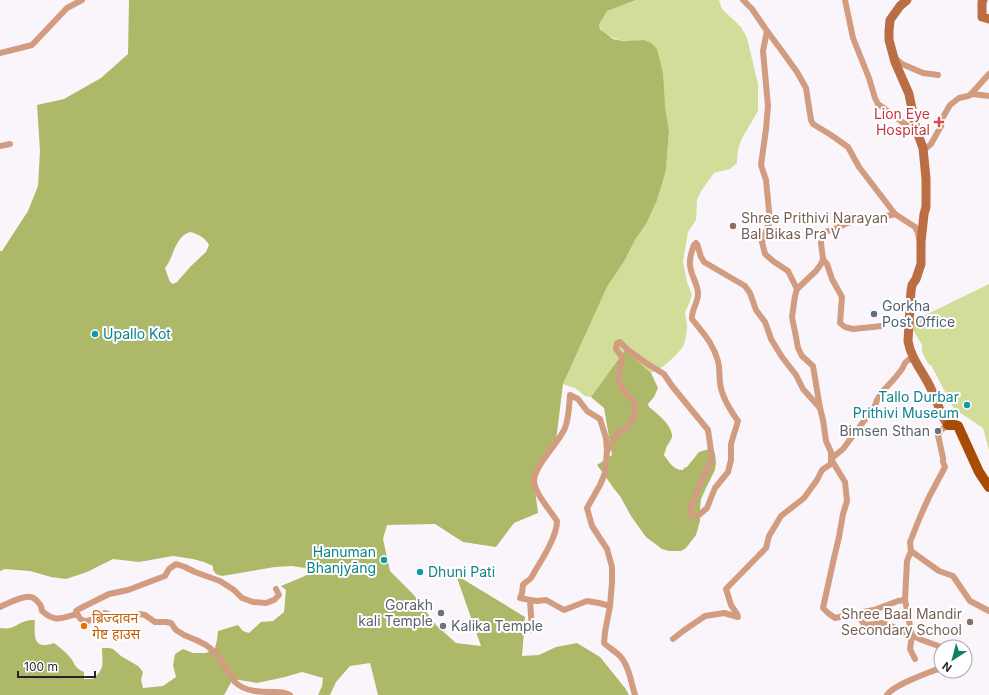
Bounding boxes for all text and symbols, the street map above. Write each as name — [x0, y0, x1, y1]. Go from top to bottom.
place label: Lion Eye Hospital — [874, 105, 930, 138]
marker: Lion Eye Hospital — [933, 116, 945, 128]
place label: Shree Prithivi Narayan Bal Bikas Pra V — [741, 209, 888, 242]
marker: Shree Prithivi Narayan Bal Bikas Pra V — [728, 221, 738, 231]
place label: Gorkha Post Office — [882, 297, 955, 330]
marker: Gorkha Post Office — [869, 309, 879, 319]
place label: Upallo Kot — [103, 325, 171, 342]
marker: Upallo Kot — [90, 329, 100, 339]
place label: Tallo Durbar Prithivi Museum — [853, 388, 959, 421]
marker: Tallo Durbar Prithivi Museum — [962, 400, 972, 410]
place label: Bimsen Sthan — [839, 422, 930, 439]
marker: Bimsen Sthan — [933, 426, 943, 436]
place label: Hanuman Bhanjyāng — [307, 543, 376, 576]
marker: Hanuman Bhanjyāng — [379, 555, 389, 565]
place label: Dhuni Pati — [428, 563, 495, 580]
marker: Dhuni Pati — [415, 567, 425, 577]
place label: Gorakh kali Temple — [358, 596, 433, 629]
place label: Shree Baal Mandir Secondary School — [841, 605, 962, 638]
marker: Gorakh kali Temple — [436, 608, 446, 618]
place label: ब्रिज्दावन गेष्ट हाउस — [92, 609, 141, 642]
place label: Kalika Temple — [451, 617, 543, 634]
marker: Shree Baal Mandir Secondary School — [965, 617, 975, 627]
marker: ब्रिज्दावन गेष्ट हाउस — [79, 621, 89, 631]
marker: Kalika Temple — [438, 621, 448, 631]
north arrow — [933, 639, 973, 679]
scale bar — [18, 653, 95, 679]
text: 100 m — [24, 659, 58, 674]
text: N — [940, 659, 955, 675]

